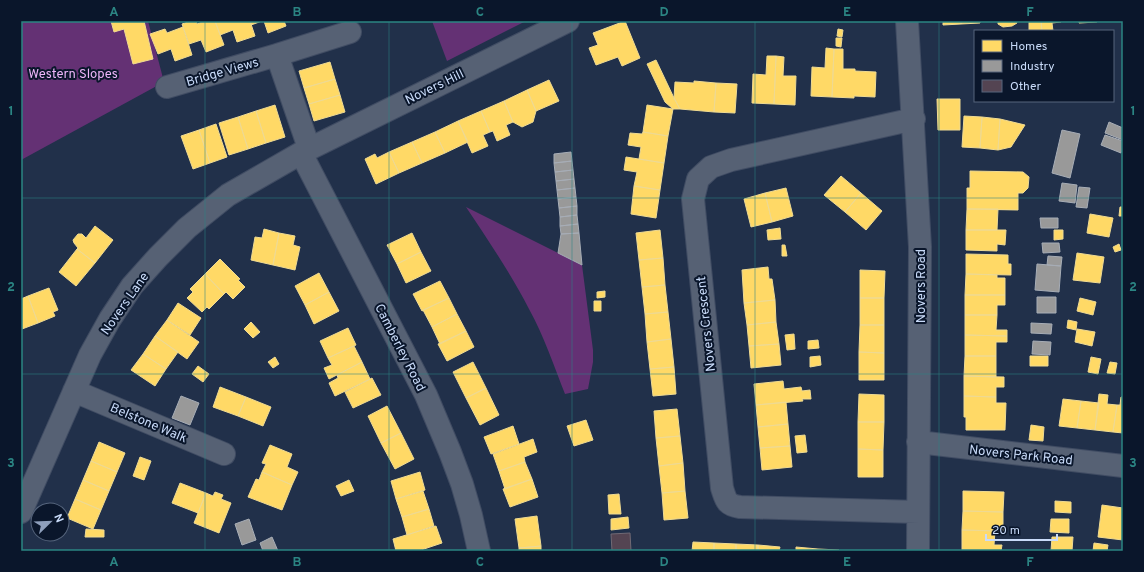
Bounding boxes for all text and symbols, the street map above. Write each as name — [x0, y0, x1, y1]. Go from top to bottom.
text: A — [109, 5, 119, 21]
text: B — [293, 5, 302, 21]
text: C — [476, 5, 484, 21]
text: D — [659, 5, 669, 21]
text: E — [843, 5, 851, 21]
text: F — [1026, 5, 1034, 21]
legend — [974, 30, 1114, 102]
text: Homes — [1010, 39, 1047, 55]
street label: Bridge Views — [184, 55, 261, 91]
text: Industry — [1010, 59, 1055, 75]
park label: Western Slopes — [28, 67, 118, 83]
street label: Novers Hill — [403, 67, 467, 109]
text: Other — [1010, 79, 1042, 95]
text: 1 — [8, 104, 14, 120]
text: 1 — [1130, 104, 1136, 120]
street label: Novers Road — [914, 249, 930, 323]
street label: Novers Lane — [98, 270, 153, 339]
street label: Novers Crescent — [694, 275, 720, 372]
text: 2 — [7, 280, 15, 296]
text: 2 — [1129, 280, 1137, 296]
street label: Camberley Road — [370, 301, 428, 394]
street label: Belstone Walk — [107, 400, 189, 447]
street label: Novers Park Road — [968, 443, 1073, 469]
text: 3 — [7, 456, 15, 472]
text: 3 — [1129, 456, 1137, 472]
north arrow — [30, 502, 70, 542]
text: N — [50, 512, 66, 525]
scale bar — [986, 516, 1057, 542]
text: 20 m — [992, 523, 1020, 539]
text: A — [109, 555, 119, 571]
text: B — [293, 555, 302, 571]
text: C — [476, 555, 484, 571]
text: D — [659, 555, 669, 571]
text: E — [843, 555, 851, 571]
text: F — [1026, 555, 1034, 571]

